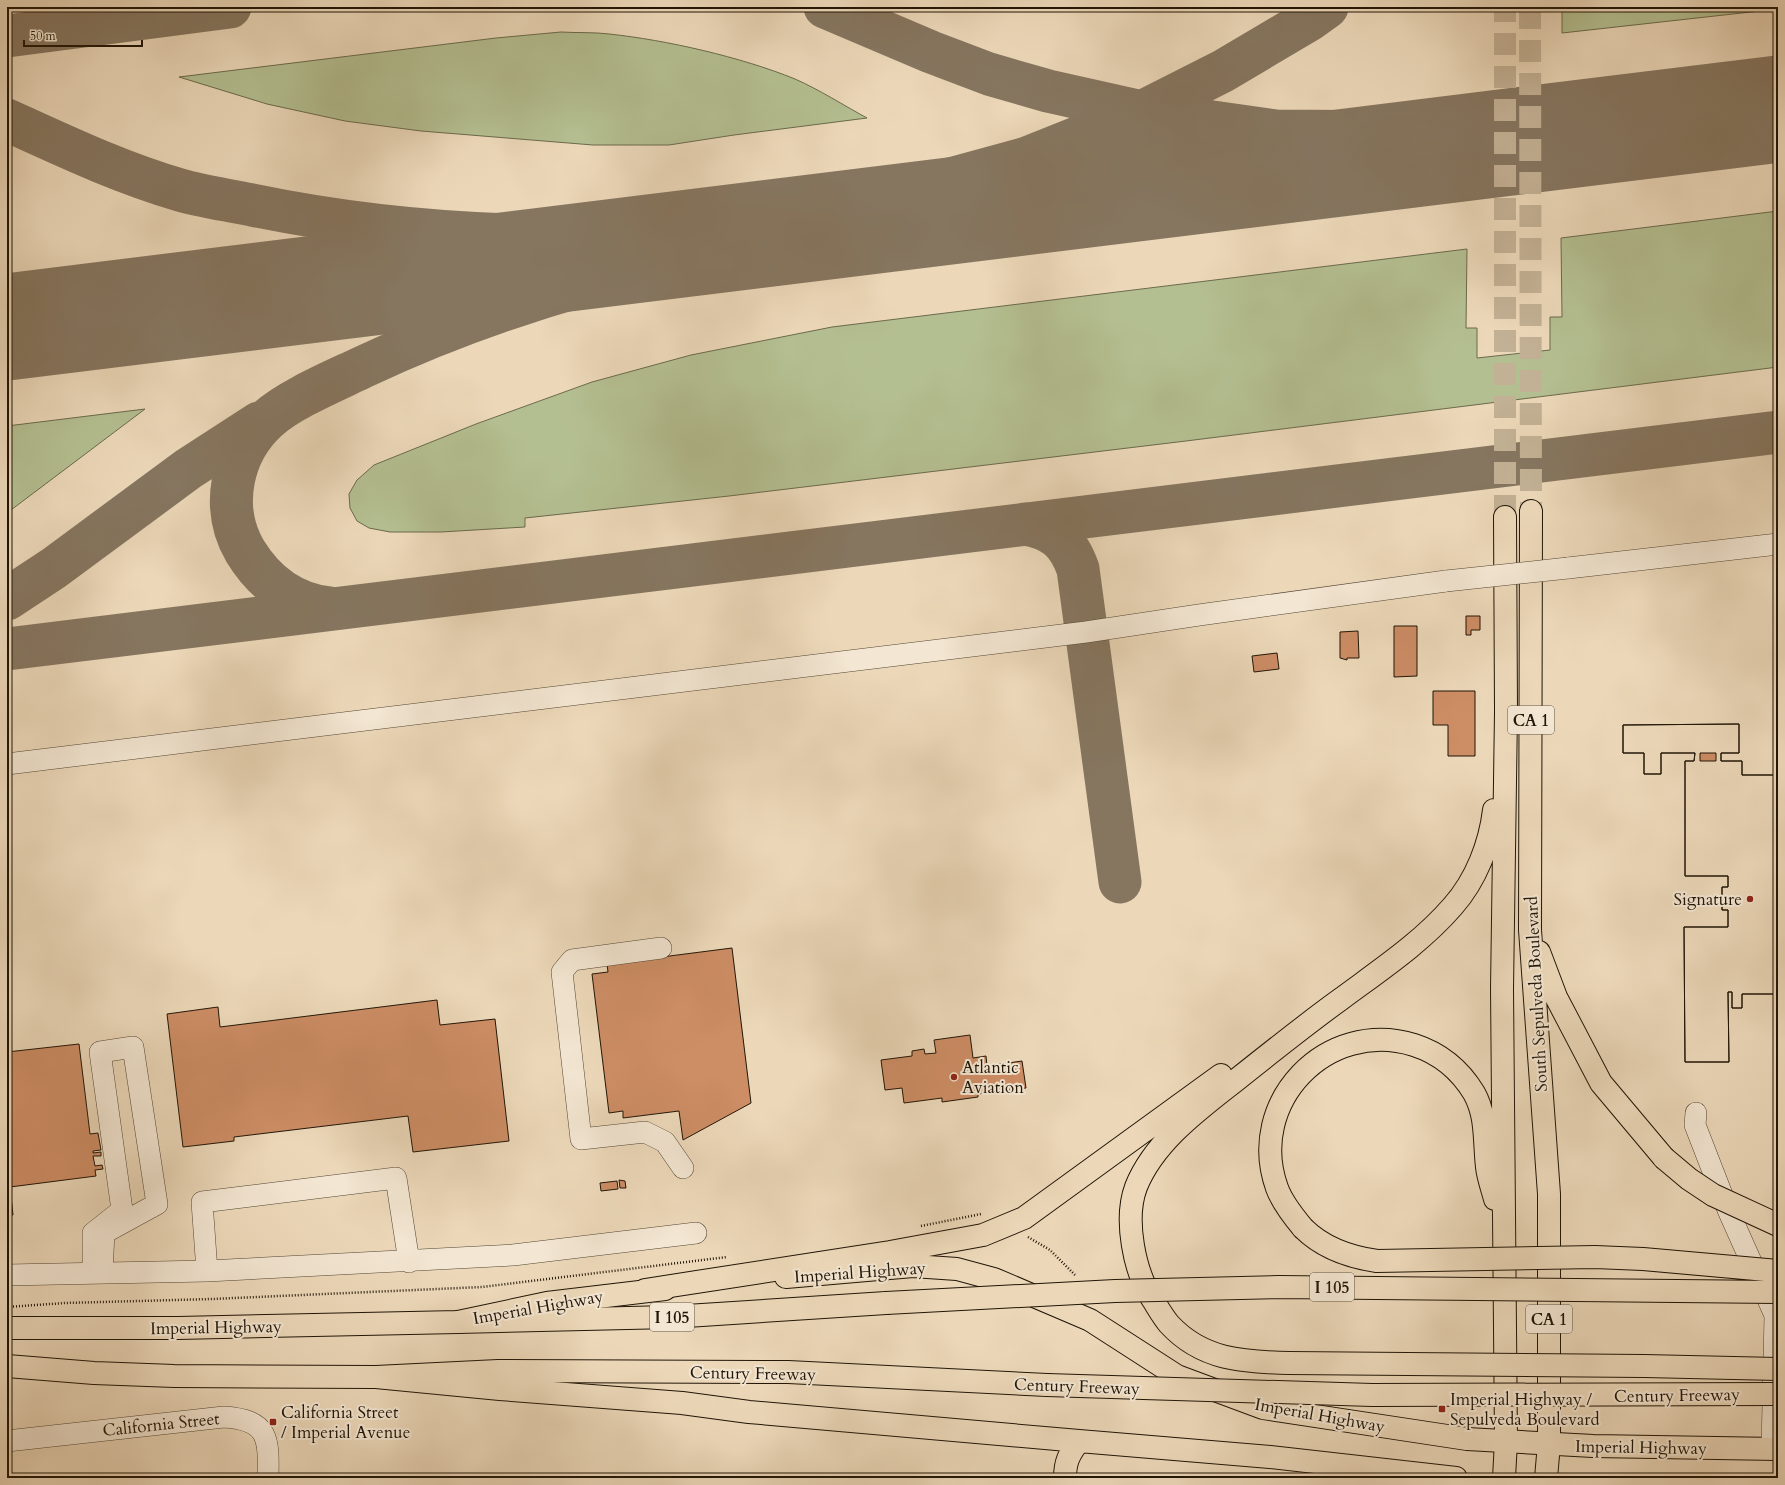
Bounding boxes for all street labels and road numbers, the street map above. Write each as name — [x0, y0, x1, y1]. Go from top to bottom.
road number: CA 1 — [1508, 706, 1554, 734]
street label: South Sepulveda Boulevard — [1520, 896, 1553, 1092]
street label: Imperial Highway — [793, 1256, 927, 1289]
road number: I 105 — [1310, 1273, 1354, 1301]
street label: Imperial Highway — [471, 1285, 605, 1330]
road number: I 105 — [650, 1303, 694, 1331]
road number: CA 1 — [1526, 1305, 1572, 1333]
street label: Imperial Highway — [150, 1315, 282, 1340]
street label: Century Freeway — [690, 1361, 816, 1386]
street label: Century Freeway — [1014, 1373, 1140, 1400]
street label: Century Freeway — [1614, 1383, 1740, 1408]
street label: Imperial Highway — [1253, 1393, 1387, 1438]
street label: California Street — [102, 1407, 221, 1442]
street label: Imperial Highway — [1575, 1435, 1707, 1460]

